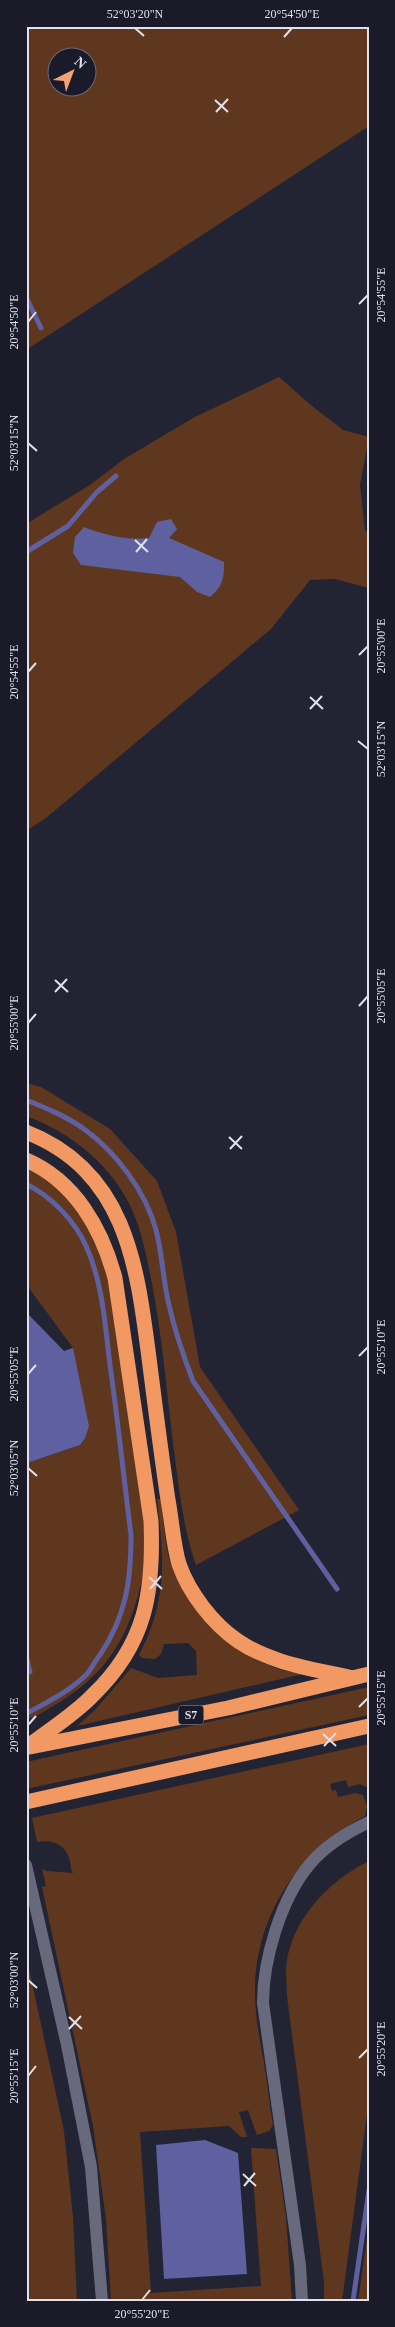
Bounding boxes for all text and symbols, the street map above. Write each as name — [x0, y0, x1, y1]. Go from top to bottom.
text: 52°03'20"N — [107, 7, 164, 21]
text: 20°54'50"E — [264, 7, 320, 21]
north arrow — [48, 48, 98, 98]
text: N — [72, 54, 89, 72]
text: 20°54'55"E — [374, 267, 388, 323]
text: 20°54'50"E — [7, 294, 21, 350]
text: 52°03'15"N — [7, 414, 21, 471]
text: 20°55'00"E — [374, 618, 388, 674]
text: 20°54'55"E — [7, 644, 21, 700]
text: 52°03'15"N — [374, 720, 388, 777]
text: 20°55'05"E — [374, 968, 388, 1024]
text: 20°55'00"E — [7, 995, 21, 1051]
text: 20°55'10"E — [374, 1319, 388, 1375]
text: 20°55'05"E — [7, 1346, 21, 1402]
text: 52°03'05"N — [7, 1439, 21, 1496]
text: 20°55'15"E — [374, 1670, 388, 1726]
text: 20°55'10"E — [7, 1697, 21, 1753]
road number: S7 — [178, 1706, 204, 1724]
text: 52°03'00"N — [7, 1951, 21, 2008]
text: 20°55'20"E — [374, 2021, 388, 2077]
text: 20°55'15"E — [7, 2048, 21, 2104]
text: 20°55'20"E — [114, 2307, 170, 2321]

